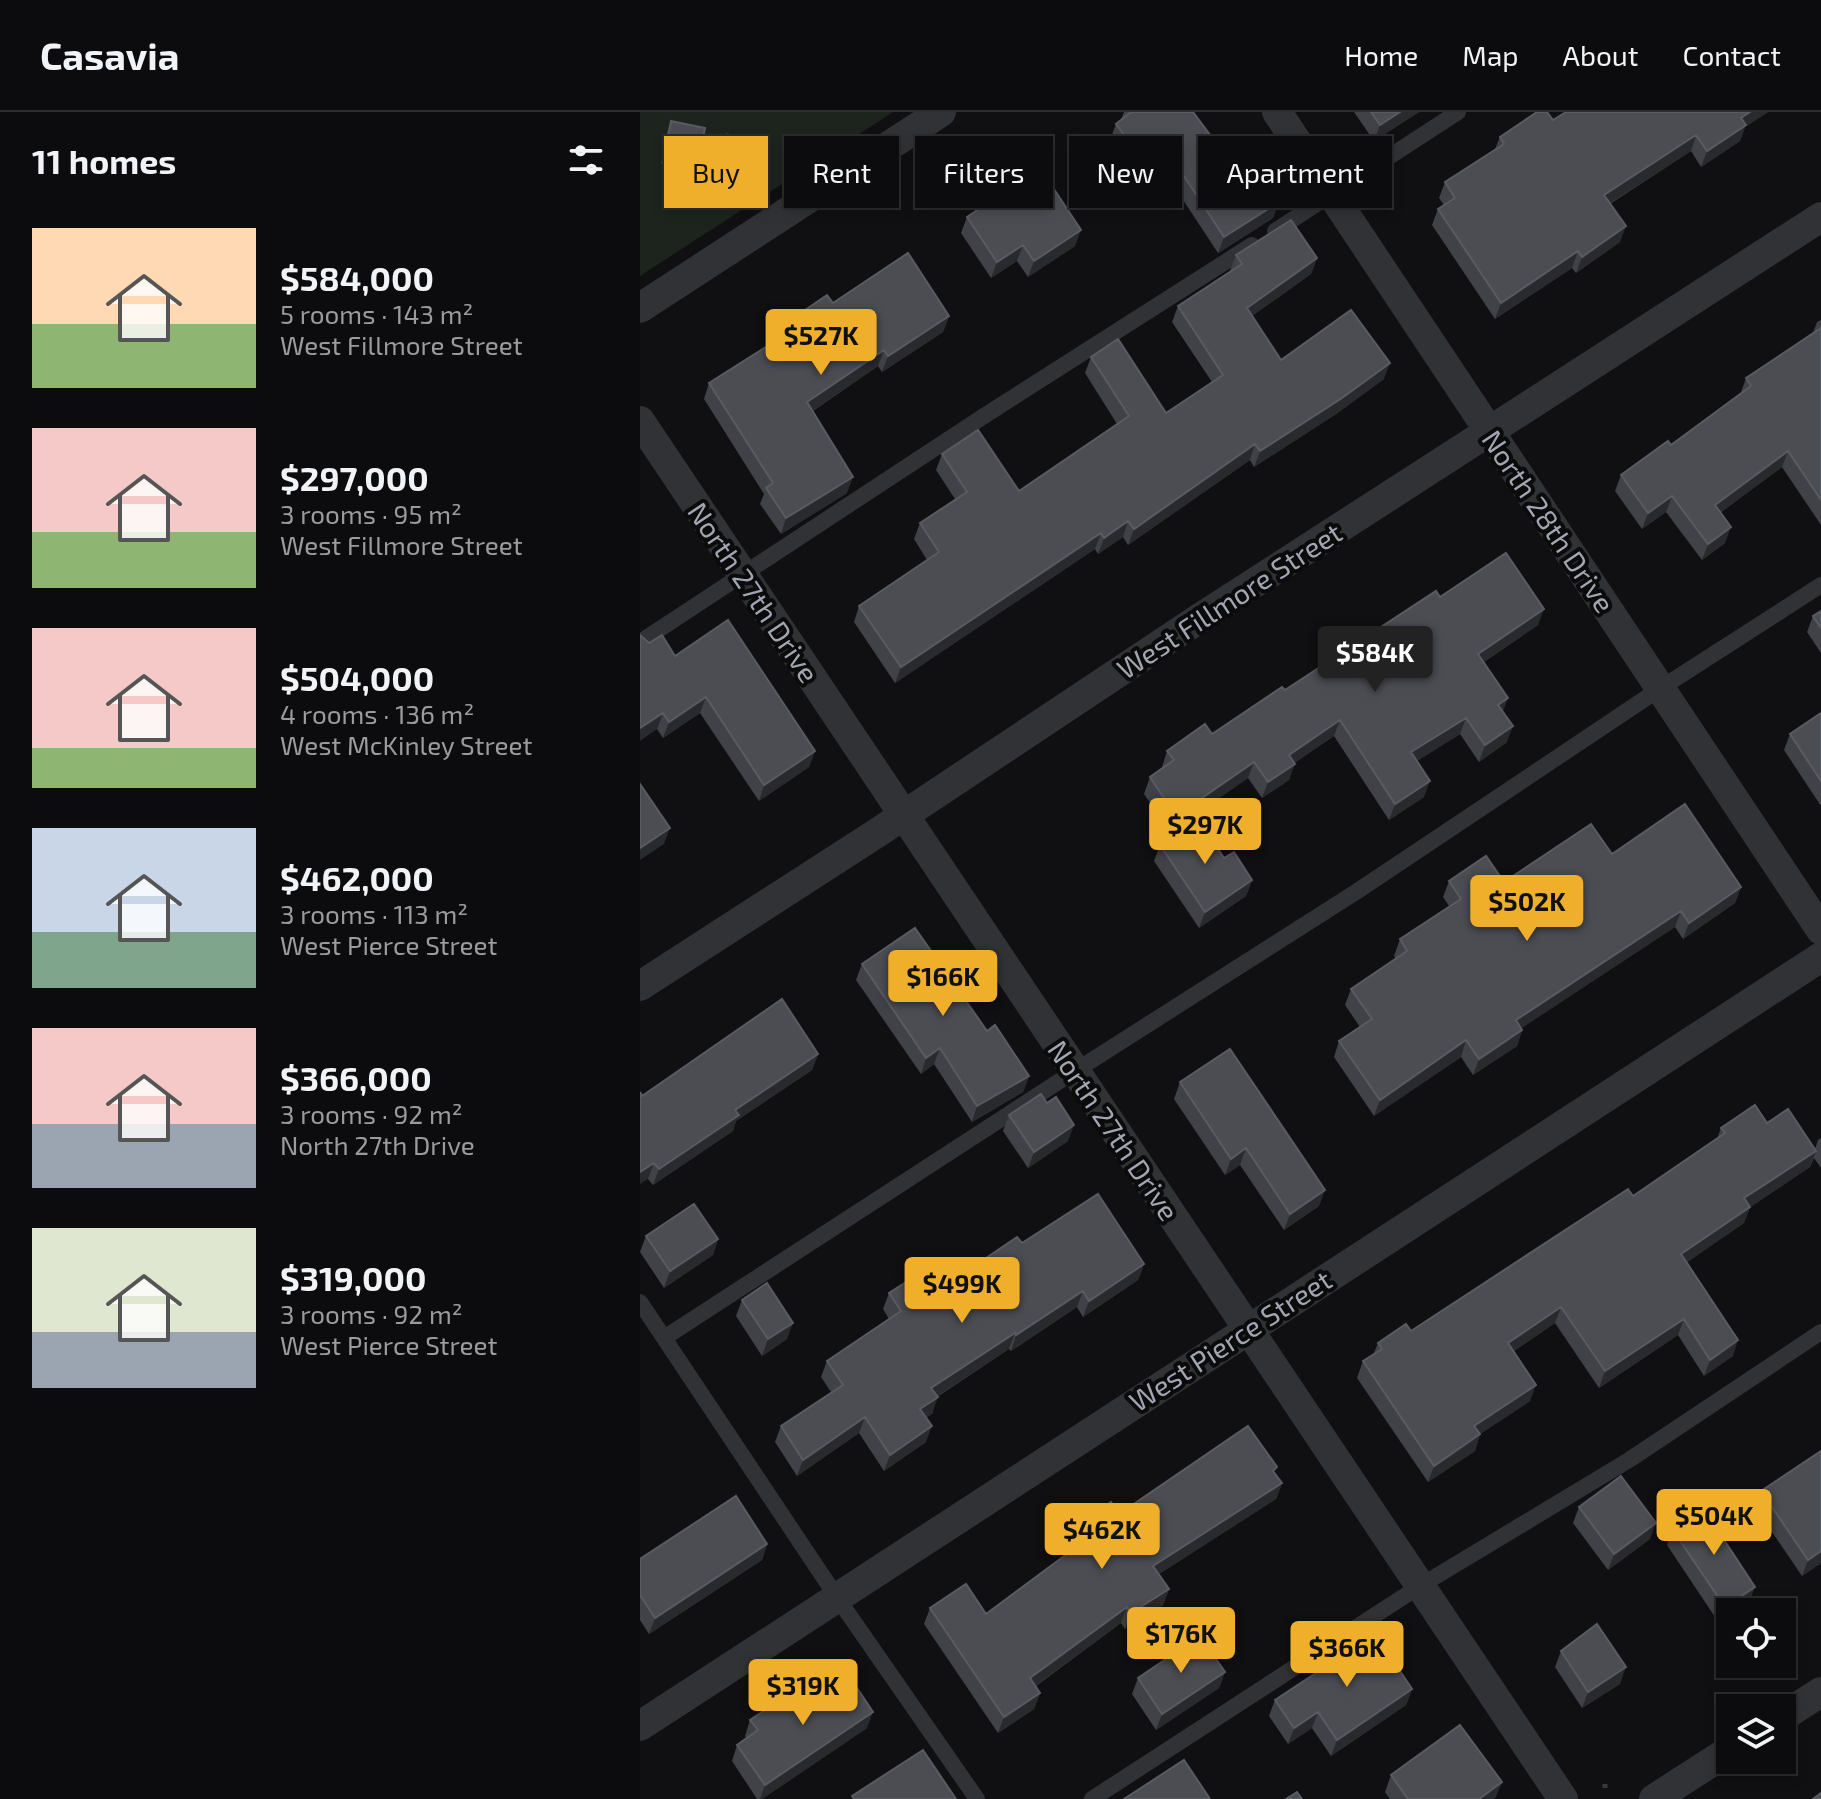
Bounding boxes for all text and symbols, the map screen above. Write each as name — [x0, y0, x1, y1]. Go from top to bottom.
text: Casavia — [40, 32, 179, 78]
text: Home — [1344, 38, 1418, 72]
text: Map — [1462, 38, 1519, 72]
text: About — [1563, 38, 1638, 72]
text: Contact — [1682, 38, 1781, 72]
chip: Buy — [664, 136, 768, 208]
chip: Rent — [784, 136, 899, 208]
chip: Filters — [915, 136, 1053, 208]
chip: New — [1069, 136, 1182, 208]
chip: Apartment — [1198, 136, 1392, 208]
icon: filters — [564, 138, 608, 182]
text: 11 homes — [32, 140, 176, 181]
text: $584,000 — [280, 257, 434, 298]
icon: home — [96, 260, 192, 356]
text: 5 rooms · 143 m² — [280, 298, 473, 329]
pin: $527K — [765, 309, 877, 377]
text: $527K — [784, 319, 858, 350]
text: West Fillmore Street — [280, 329, 523, 360]
street label: North 28th Drive — [1476, 423, 1622, 619]
text: $297,000 — [280, 457, 429, 498]
icon: home — [96, 460, 192, 556]
street label: North 27th Drive — [681, 496, 827, 688]
text: 3 rooms · 95 m² — [280, 498, 462, 529]
street label: West Fillmore Street — [1110, 515, 1348, 685]
text: West Fillmore Street — [280, 529, 523, 560]
pin: $584K — [1319, 626, 1431, 694]
text: $584K — [1336, 636, 1414, 667]
text: $504,000 — [280, 657, 434, 698]
icon: home — [96, 660, 192, 756]
text: 4 rooms · 136 m² — [280, 698, 474, 729]
text: West McKinley Street — [280, 729, 532, 760]
pin: $297K — [1149, 798, 1261, 866]
text: $297K — [1167, 808, 1243, 839]
text: $462,000 — [280, 857, 434, 898]
icon: home — [96, 860, 192, 956]
pin: $502K — [1471, 875, 1583, 943]
text: $502K — [1488, 885, 1566, 916]
text: 3 rooms · 113 m² — [280, 898, 468, 929]
text: West Pierce Street — [280, 929, 497, 960]
pin: $166K — [887, 950, 999, 1018]
text: $166K — [906, 960, 980, 991]
street label: North 27th Drive — [1041, 1034, 1187, 1226]
text: $366,000 — [280, 1057, 432, 1098]
icon: home — [96, 1060, 192, 1156]
text: 3 rooms · 92 m² — [280, 1098, 462, 1129]
text: North 27th Drive — [280, 1129, 475, 1160]
text: $319,000 — [280, 1257, 426, 1298]
pin: $499K — [906, 1257, 1018, 1325]
icon: home — [96, 1260, 192, 1356]
street label: West Pierce Street — [1123, 1262, 1337, 1418]
text: $499K — [923, 1267, 1001, 1298]
text: 3 rooms · 92 m² — [280, 1298, 462, 1329]
text: West Pierce Street — [280, 1329, 497, 1360]
pin: $504K — [1658, 1489, 1770, 1557]
text: $504K — [1675, 1499, 1753, 1530]
pin: $462K — [1046, 1503, 1158, 1571]
text: $462K — [1063, 1513, 1141, 1544]
map controls — [1716, 1598, 1796, 1774]
button: locate — [1716, 1598, 1796, 1678]
pin: $176K — [1125, 1607, 1237, 1675]
text: $176K — [1145, 1617, 1217, 1648]
pin: $366K — [1291, 1621, 1403, 1689]
text: $366K — [1309, 1631, 1386, 1662]
pin: $319K — [747, 1659, 859, 1727]
text: $319K — [767, 1669, 839, 1700]
button: layers — [1716, 1694, 1796, 1774]

